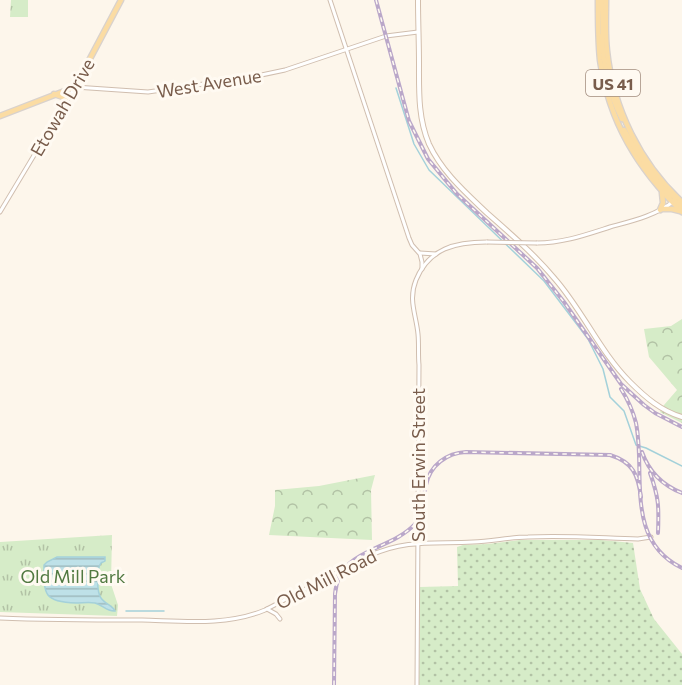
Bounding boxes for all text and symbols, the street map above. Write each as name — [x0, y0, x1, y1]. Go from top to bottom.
street label: Etowah Drive — [25, 54, 99, 160]
street label: West Avenue — [155, 64, 263, 102]
road number: US 41 — [586, 70, 640, 96]
street label: South Erwin Street — [407, 388, 429, 542]
street label: Old Mill Road — [272, 544, 380, 614]
park label: Old Mill Park — [20, 565, 126, 587]

